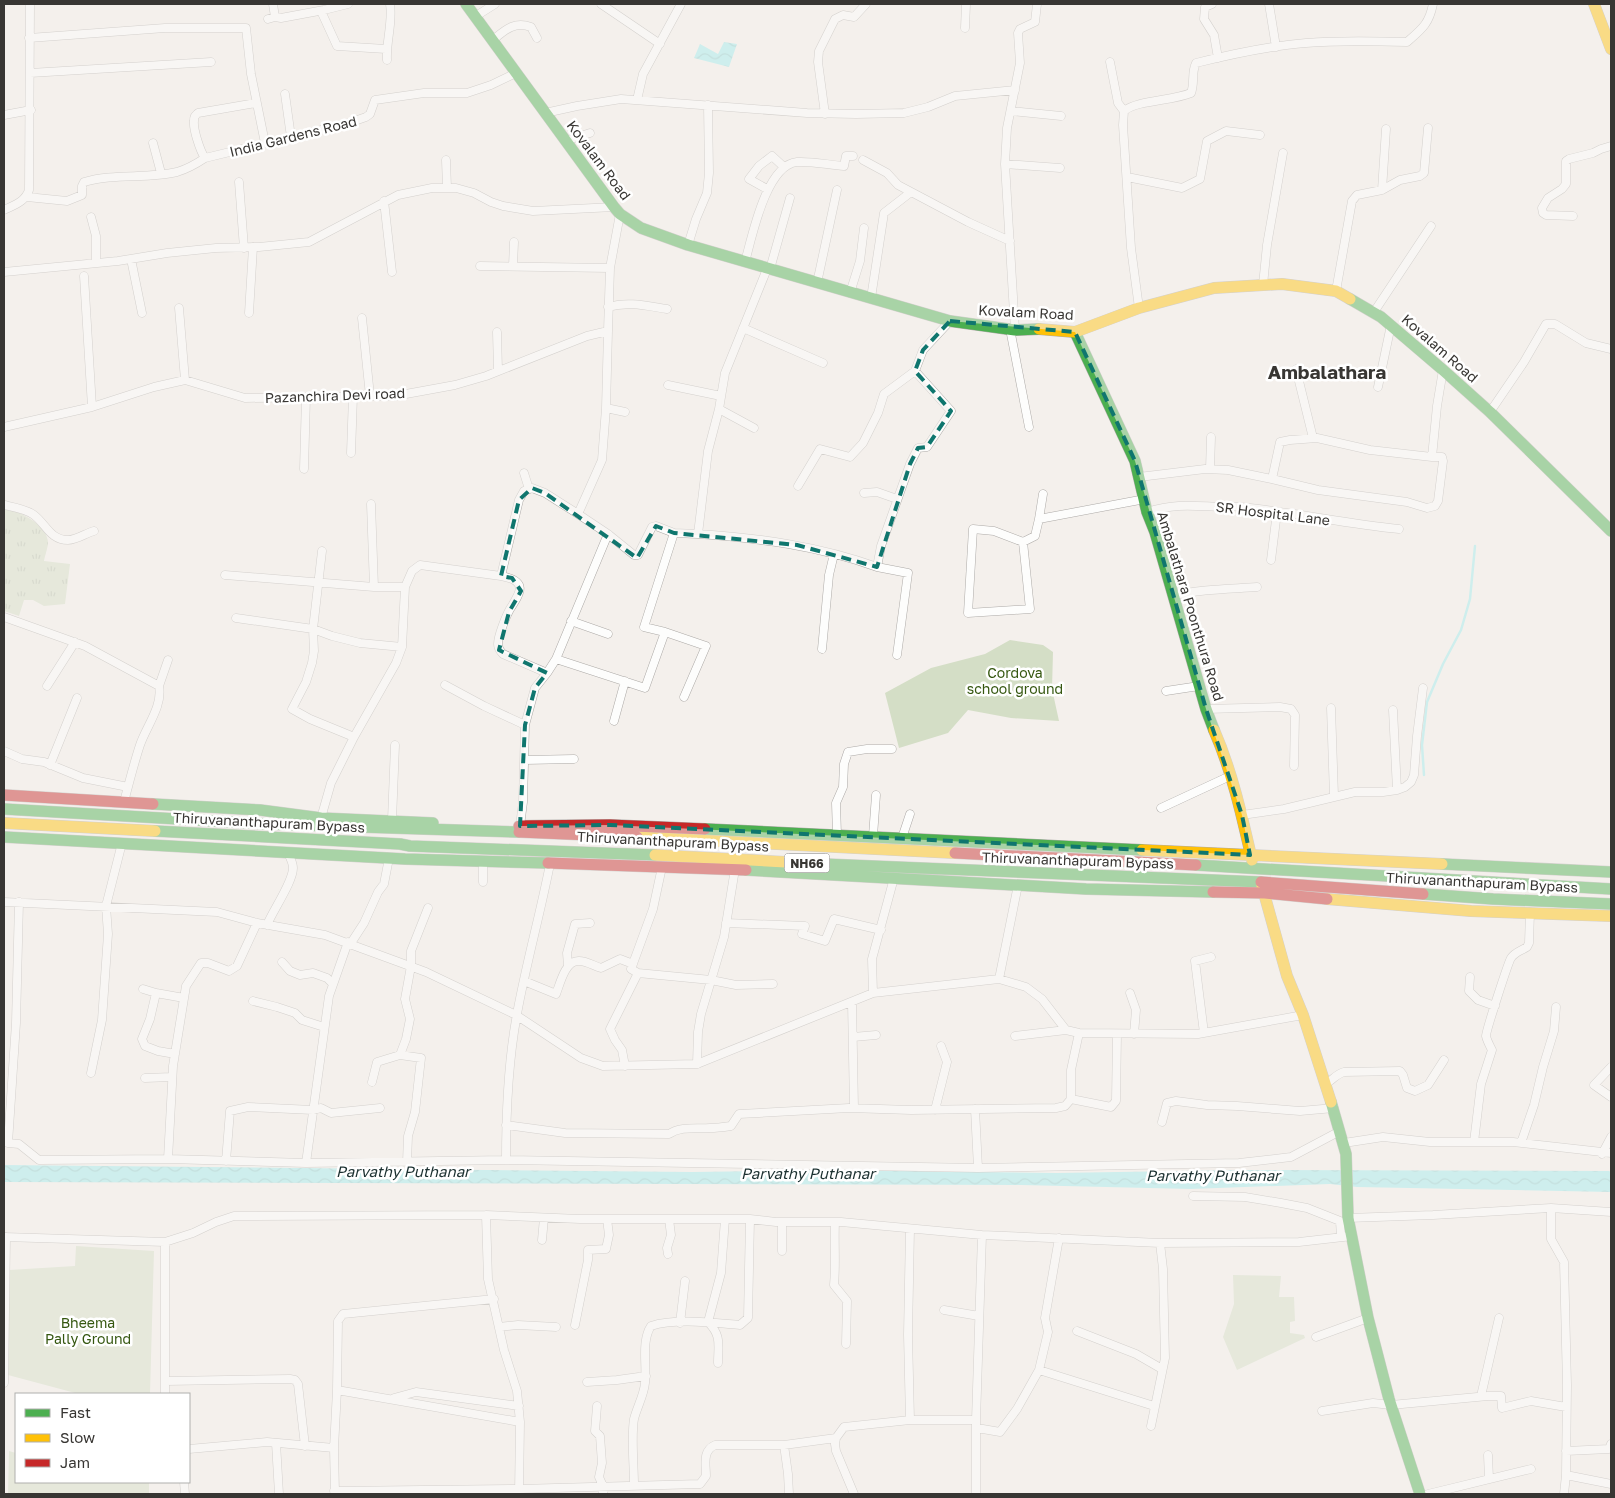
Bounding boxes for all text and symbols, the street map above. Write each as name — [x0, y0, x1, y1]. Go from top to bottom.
street label: India Gardens Road — [228, 112, 358, 160]
street label: Kovalam Road — [563, 117, 635, 203]
street label: Kovalam Road — [978, 301, 1074, 323]
street label: Kovalam Road — [1398, 310, 1482, 386]
district label: Ambalathara — [1268, 360, 1386, 383]
street label: Pazanchira Devi road — [265, 384, 405, 406]
street label: SR Hospital Lane — [1215, 498, 1331, 528]
street label: Ambalathara Poonthura Road — [1154, 509, 1228, 703]
park label: Cordova school ground — [967, 664, 1063, 697]
street label: Thiruvananthapuram Bypass — [173, 808, 365, 836]
street label: Thiruvananthapuram Bypass — [577, 827, 769, 855]
street label: Thiruvananthapuram Bypass — [982, 848, 1174, 872]
road number: NH66 — [784, 854, 830, 872]
street label: Thiruvananthapuram Bypass — [1386, 868, 1578, 896]
water label: Parvathy Puthanar — [336, 1162, 472, 1181]
water label: Parvathy Puthanar — [741, 1164, 877, 1183]
water label: Parvathy Puthanar — [1146, 1166, 1282, 1185]
park label: Bheema Pally Ground — [45, 1314, 131, 1347]
legend — [15, 1393, 190, 1483]
text: Fast — [60, 1403, 91, 1421]
text: Slow — [60, 1428, 95, 1446]
text: Jam — [60, 1453, 90, 1471]

